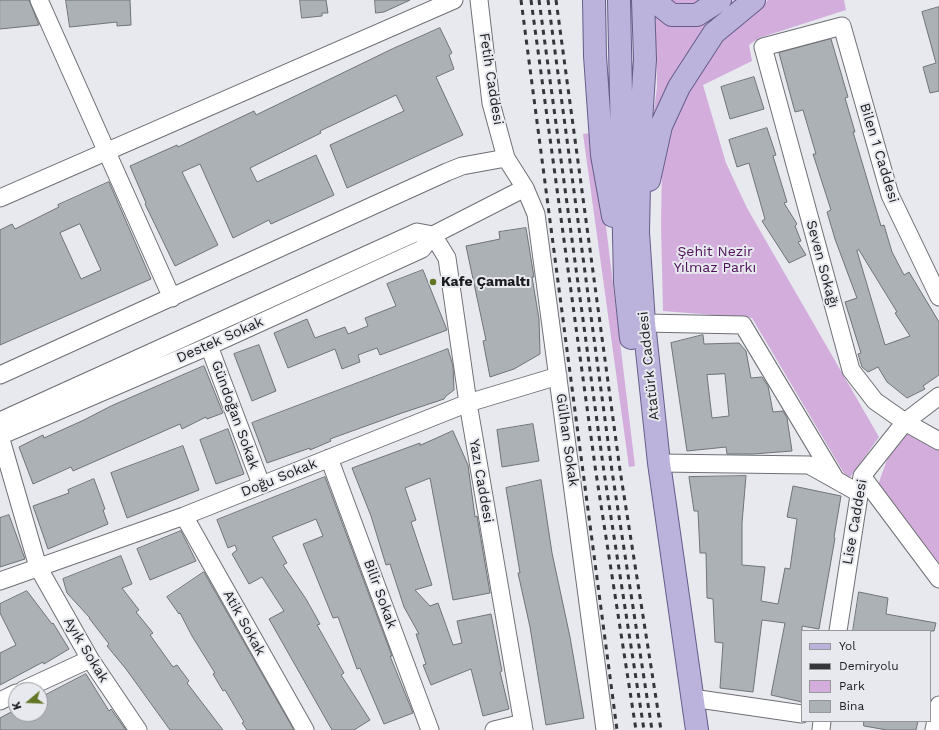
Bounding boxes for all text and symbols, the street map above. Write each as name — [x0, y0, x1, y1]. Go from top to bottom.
street label: Fetih Caddesi — [475, 32, 507, 126]
street label: Bilen 1 Caddesi — [856, 101, 902, 205]
street label: Seven Sokağı — [802, 218, 842, 310]
park label: Şehit Nezir Yılmaz Parkı — [674, 244, 756, 276]
place label: Kafe Çamaltı — [441, 274, 530, 290]
marker: Kafe Çamaltı — [428, 277, 438, 287]
street label: Atatürk Caddesi — [635, 311, 663, 421]
street label: Destek Sokak — [174, 313, 266, 367]
street label: Gündoğan Sokak — [208, 358, 262, 472]
street label: Gülhan Sokak — [552, 392, 582, 488]
street label: Yazı Caddesi — [465, 438, 497, 524]
street label: Doğu Sokak — [239, 455, 319, 501]
street label: Lise Caddesi — [839, 478, 871, 566]
street label: Bilir Sokak — [360, 557, 400, 631]
street label: Atik Sokak — [219, 587, 269, 659]
street label: Ayık Sokak — [60, 614, 112, 686]
legend — [801, 630, 931, 722]
text: Yol — [839, 639, 856, 653]
text: Demiryolu — [839, 659, 899, 673]
text: Park — [839, 679, 865, 693]
north arrow — [8, 682, 48, 722]
text: Bina — [839, 699, 864, 713]
text: K — [10, 700, 25, 711]

